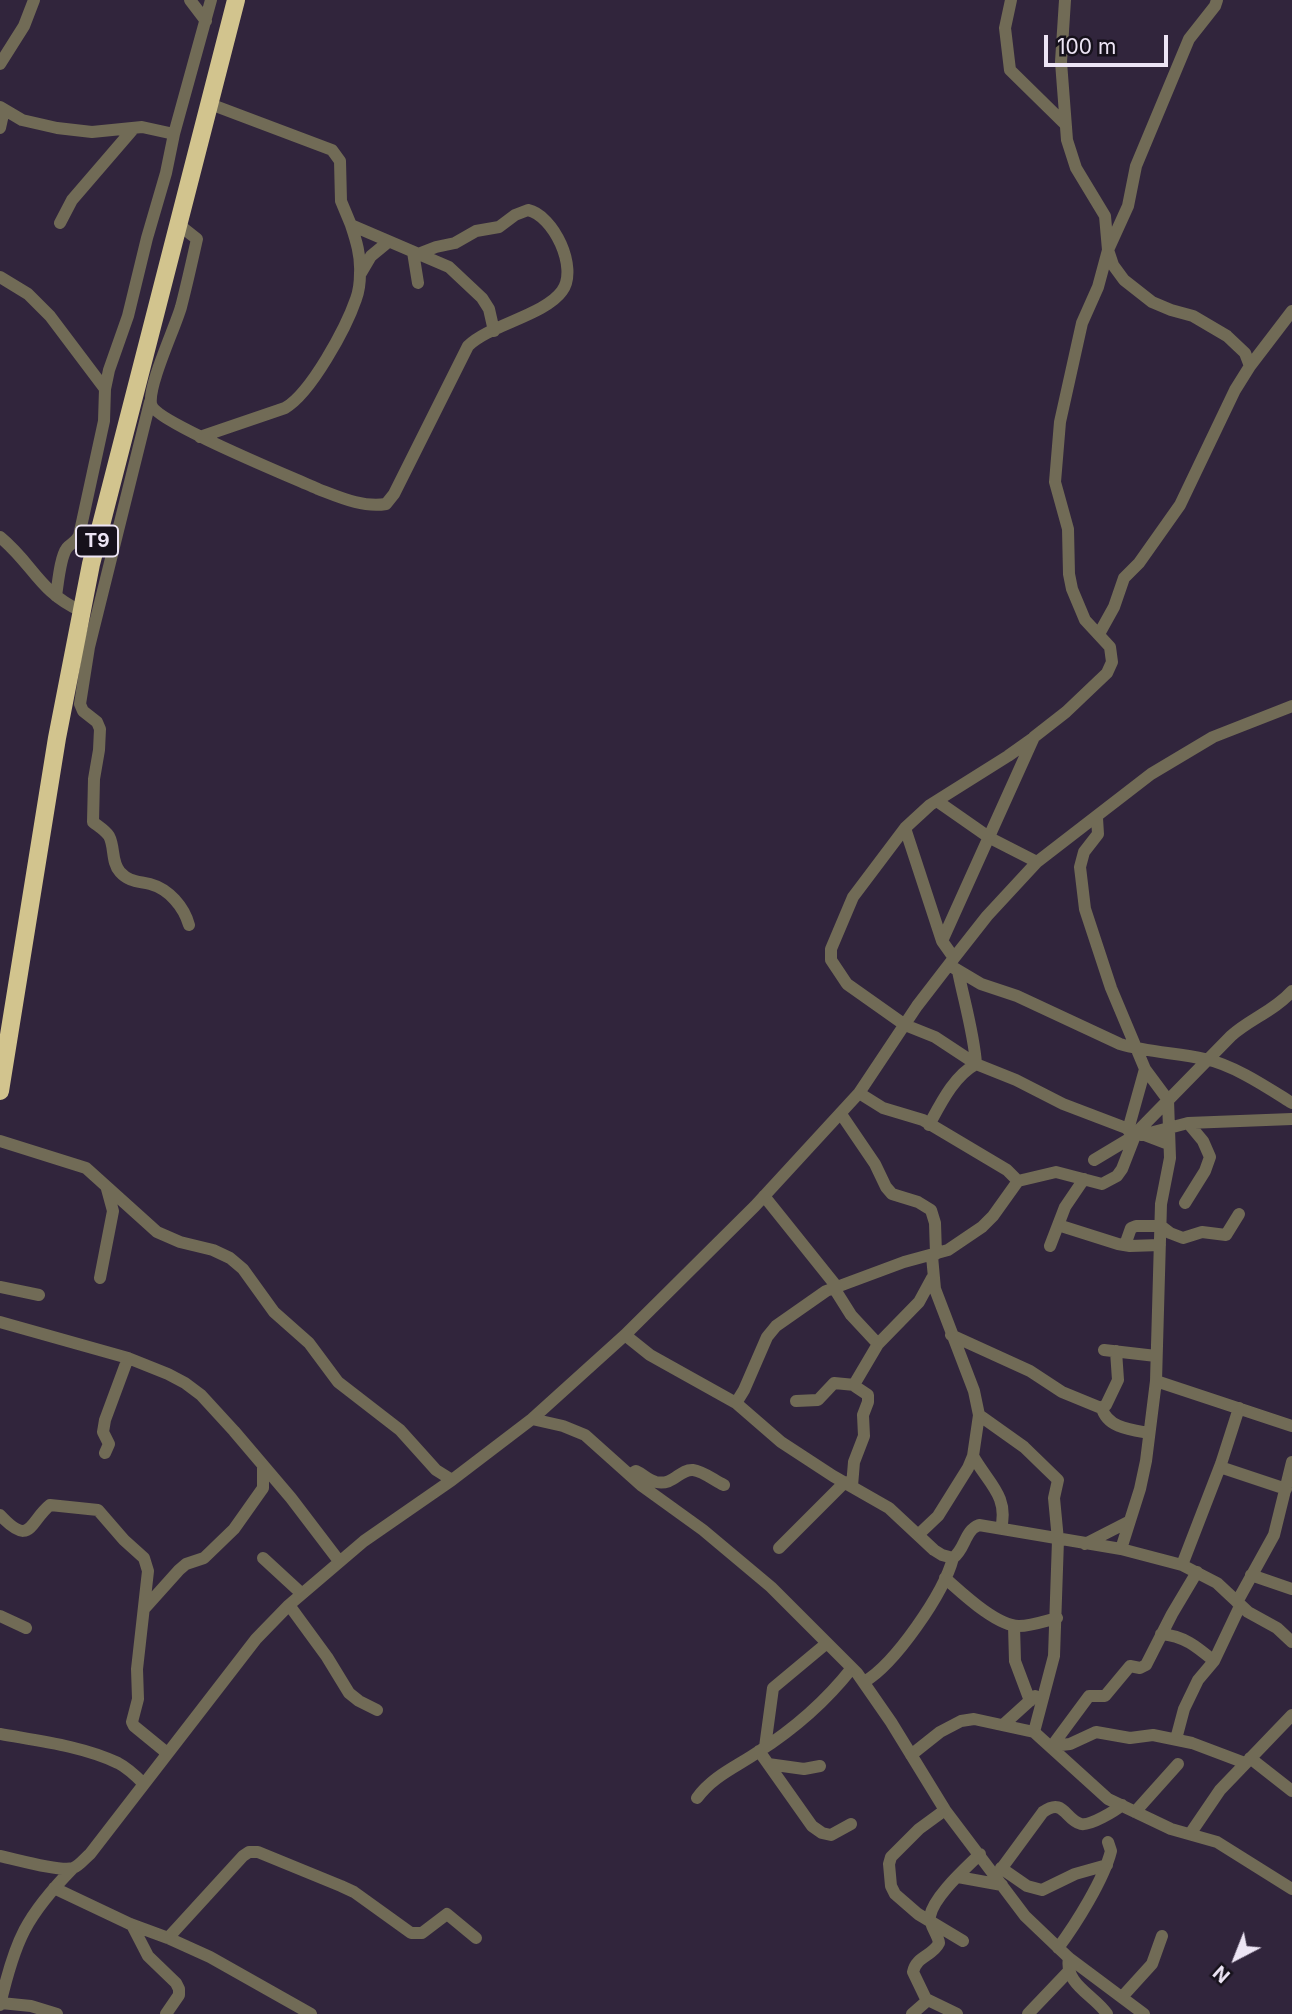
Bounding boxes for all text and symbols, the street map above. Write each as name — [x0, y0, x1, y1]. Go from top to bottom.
scale bar — [1047, 21, 1171, 65]
text: 100 m — [1057, 34, 1116, 59]
road number: T9 — [76, 526, 118, 556]
north arrow — [1201, 1923, 1271, 1993]
text: N — [1209, 1961, 1235, 1987]

